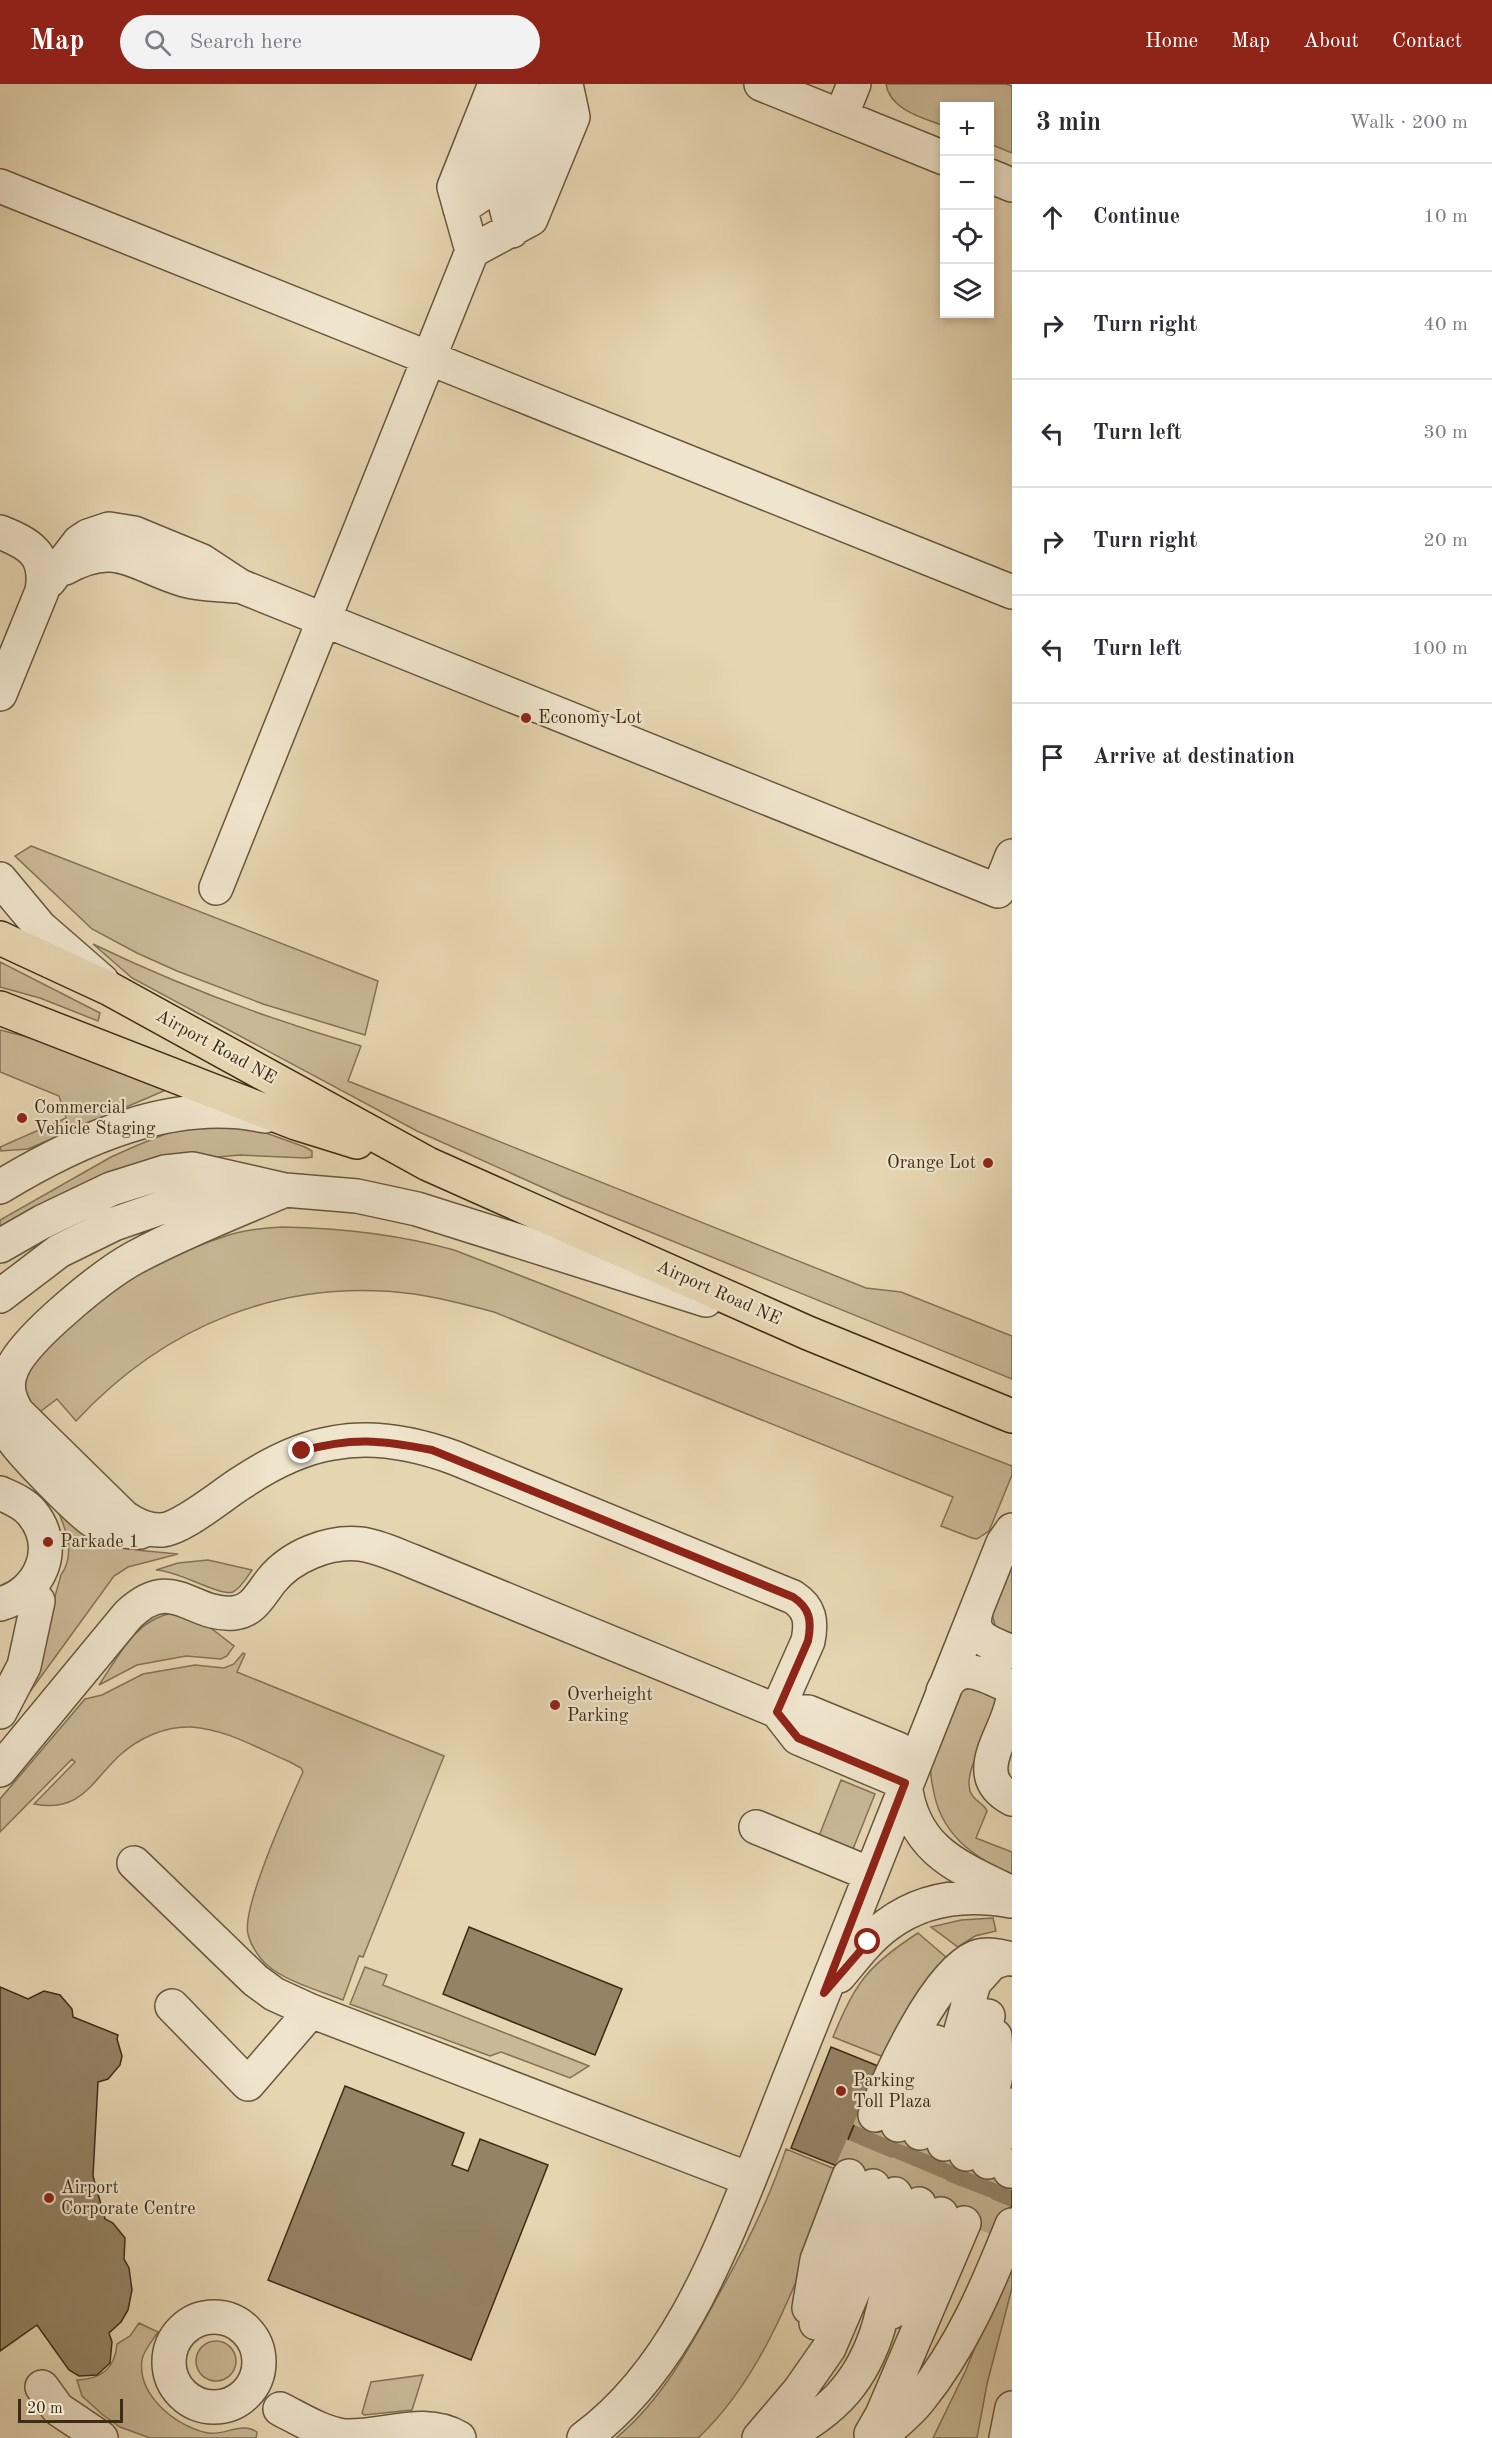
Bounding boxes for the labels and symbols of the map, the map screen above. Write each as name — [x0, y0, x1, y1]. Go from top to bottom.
place label: Economy Lot — [538, 709, 642, 727]
marker: Economy Lot — [519, 711, 533, 725]
street label: Airport Road NE — [153, 1007, 279, 1087]
place label: Commercial Vehicle Staging — [34, 1099, 156, 1138]
marker: Commercial Vehicle Staging — [15, 1111, 29, 1125]
place label: Orange Lot — [887, 1154, 976, 1172]
marker: Orange Lot — [981, 1156, 995, 1170]
street label: Airport Road NE — [654, 1257, 784, 1329]
route end — [288, 1437, 314, 1463]
place label: Parkade 1 — [60, 1533, 139, 1551]
marker: Parkade 1 — [41, 1535, 55, 1549]
place label: Overheight Parking — [567, 1686, 653, 1725]
marker: Overheight Parking — [548, 1698, 562, 1712]
route start — [854, 1928, 880, 1954]
place label: Parking Toll Plaza — [853, 2072, 931, 2111]
marker: Parking Toll Plaza — [834, 2084, 848, 2098]
place label: Airport Corporate Centre — [61, 2179, 196, 2218]
marker: Airport Corporate Centre — [42, 2191, 56, 2205]
scale bar — [18, 2396, 123, 2424]

